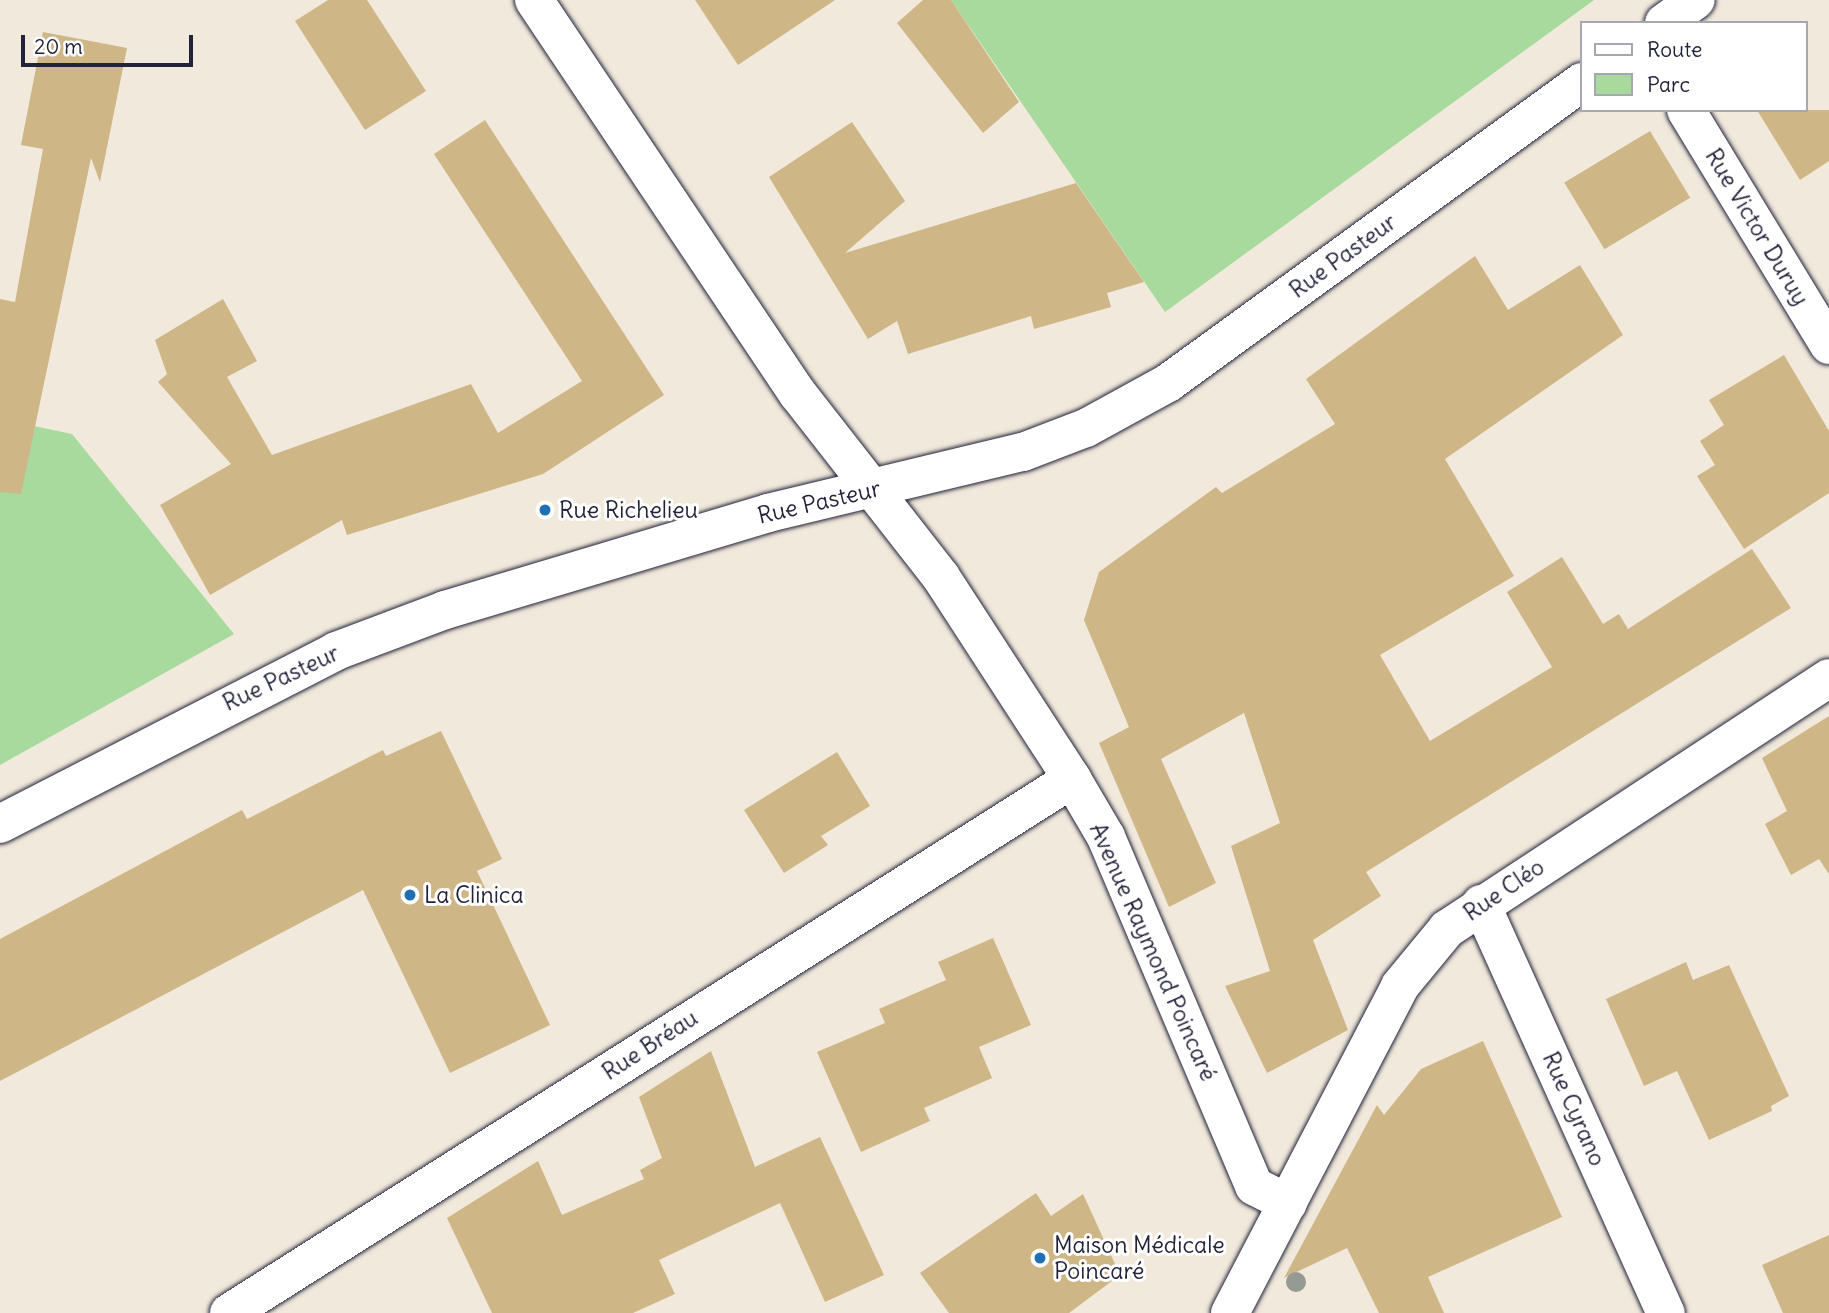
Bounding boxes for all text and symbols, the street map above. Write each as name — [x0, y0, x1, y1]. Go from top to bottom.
scale bar — [24, 21, 196, 65]
legend — [1580, 21, 1808, 112]
text: 20 m — [34, 33, 83, 60]
text: Route — [1647, 36, 1702, 63]
text: Parc — [1647, 71, 1690, 98]
street label: Rue Victor Duruy — [1699, 144, 1815, 310]
street label: Rue Pasteur — [1284, 208, 1402, 304]
street label: Rue Pasteur — [755, 474, 883, 530]
place label: Rue Richelieu — [559, 496, 698, 524]
marker: Rue Richelieu — [537, 502, 553, 518]
street label: Rue Pasteur — [218, 639, 344, 717]
street label: Avenue Raymond Poincaré — [1084, 819, 1222, 1085]
street label: Rue Cléo — [1458, 853, 1550, 927]
place label: La Clinica — [424, 881, 524, 909]
marker: La Clinica — [402, 887, 418, 903]
street label: Rue Bréau — [597, 1004, 703, 1086]
street label: Rue Cyrano — [1537, 1048, 1611, 1170]
place label: Maison Médicale Poincaré — [1054, 1231, 1225, 1285]
marker: Maison Médicale Poincaré — [1032, 1250, 1048, 1266]

